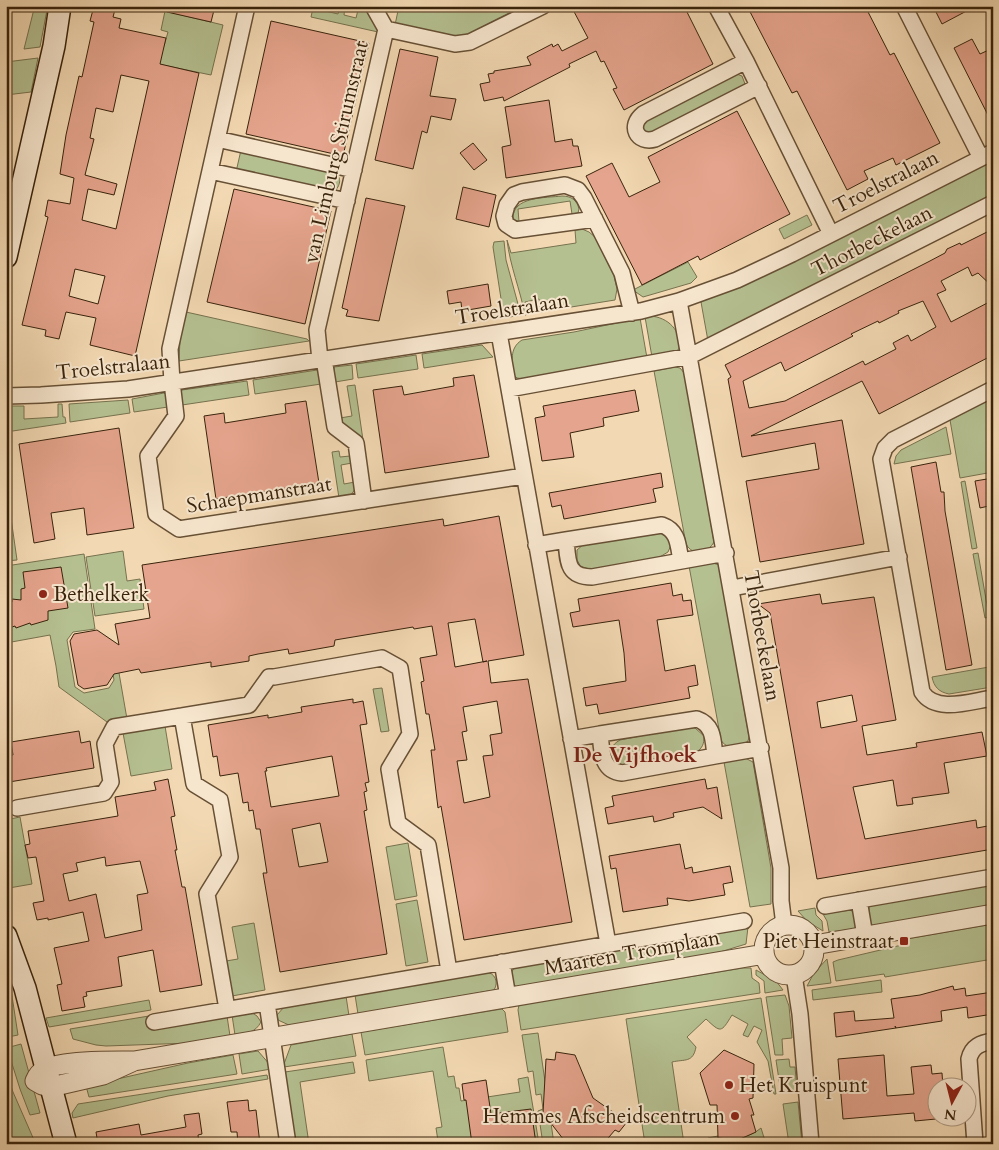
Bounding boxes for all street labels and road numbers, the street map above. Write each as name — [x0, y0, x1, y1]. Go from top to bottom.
street label: van Limburg Stirumstraat — [296, 37, 376, 266]
street label: Troelstralaan — [828, 143, 944, 221]
street label: Thorbeckelaan — [806, 198, 938, 284]
street label: Troelstralaan — [453, 286, 571, 332]
street label: Troelstralaan — [54, 347, 172, 387]
street label: Schaepmanstraat — [184, 469, 334, 521]
street label: Thorbeckelaan — [736, 568, 788, 704]
street label: Maarten Tromplaan — [542, 923, 722, 983]

